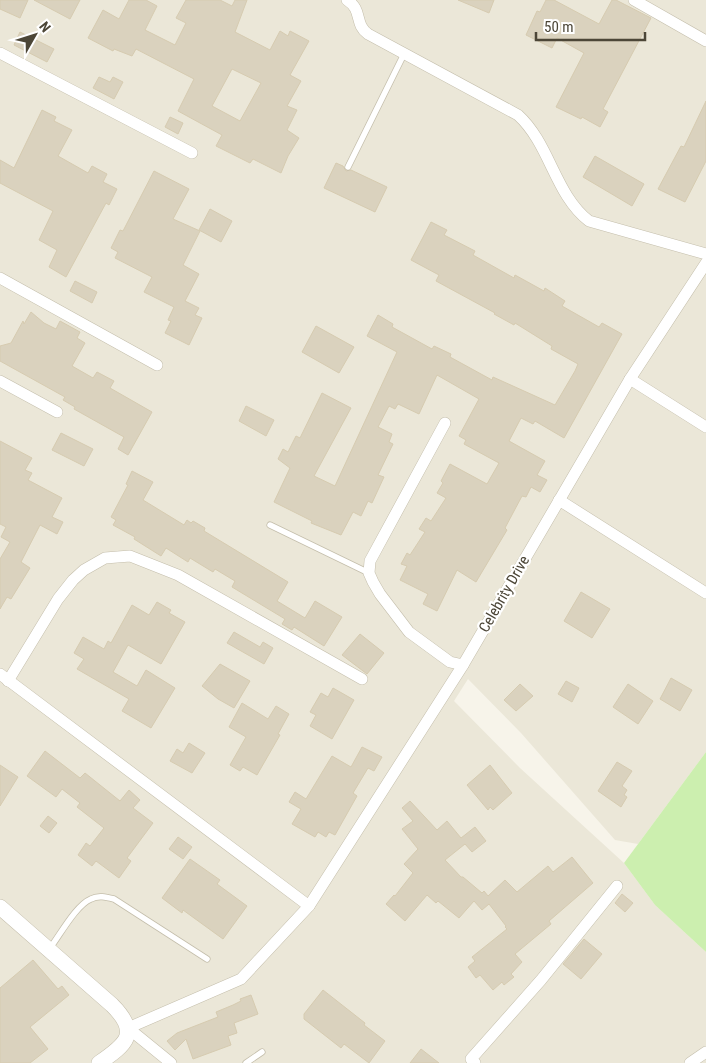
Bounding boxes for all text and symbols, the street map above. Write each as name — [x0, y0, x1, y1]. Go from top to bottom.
north arrow — [10, 10, 60, 60]
scale bar — [536, 10, 645, 42]
text: N — [36, 18, 54, 35]
text: 50 m — [544, 18, 574, 36]
street label: Celebrity Drive — [475, 552, 533, 636]

